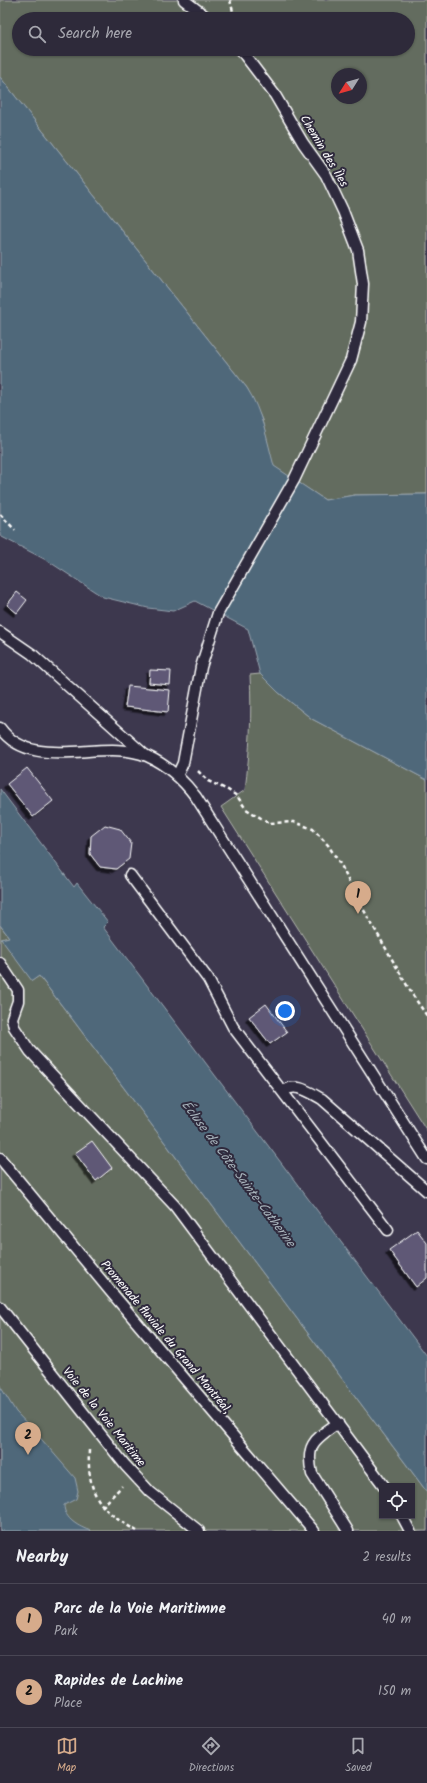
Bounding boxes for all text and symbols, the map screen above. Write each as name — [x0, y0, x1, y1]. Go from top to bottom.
search box — [12, 12, 415, 56]
text: Search here — [58, 22, 132, 46]
icon: search — [26, 23, 48, 45]
north arrow — [331, 68, 367, 104]
street label: Chemin des Îles — [295, 111, 353, 191]
pin: 1 — [345, 881, 371, 914]
your location — [275, 1001, 295, 1021]
water label: Écluse de Côte-Sainte-Catherine — [176, 1096, 301, 1253]
street label: Promenade fluviale du Grand Montréal, — [96, 1256, 236, 1418]
street label: Voie de la Voie Maritime — [58, 1363, 151, 1472]
pin: 2 — [15, 1422, 41, 1455]
map controls — [379, 1483, 415, 1519]
button: locate — [379, 1483, 415, 1519]
text: Nearby — [16, 1544, 68, 1571]
text: 2 results — [363, 1547, 411, 1568]
text: Parc de la Voie Maritimne — [54, 1597, 226, 1621]
text: 1 — [27, 1609, 31, 1630]
text: 40 m — [382, 1609, 411, 1630]
text: Park — [54, 1621, 78, 1642]
text: Rapides de Lachine — [54, 1669, 183, 1693]
text: 2 — [25, 1681, 33, 1702]
text: 150 m — [378, 1681, 411, 1702]
text: Place — [54, 1693, 82, 1714]
tab: Map — [56, 1735, 78, 1777]
tab: Directions — [189, 1735, 234, 1777]
tab: Saved — [345, 1735, 371, 1777]

